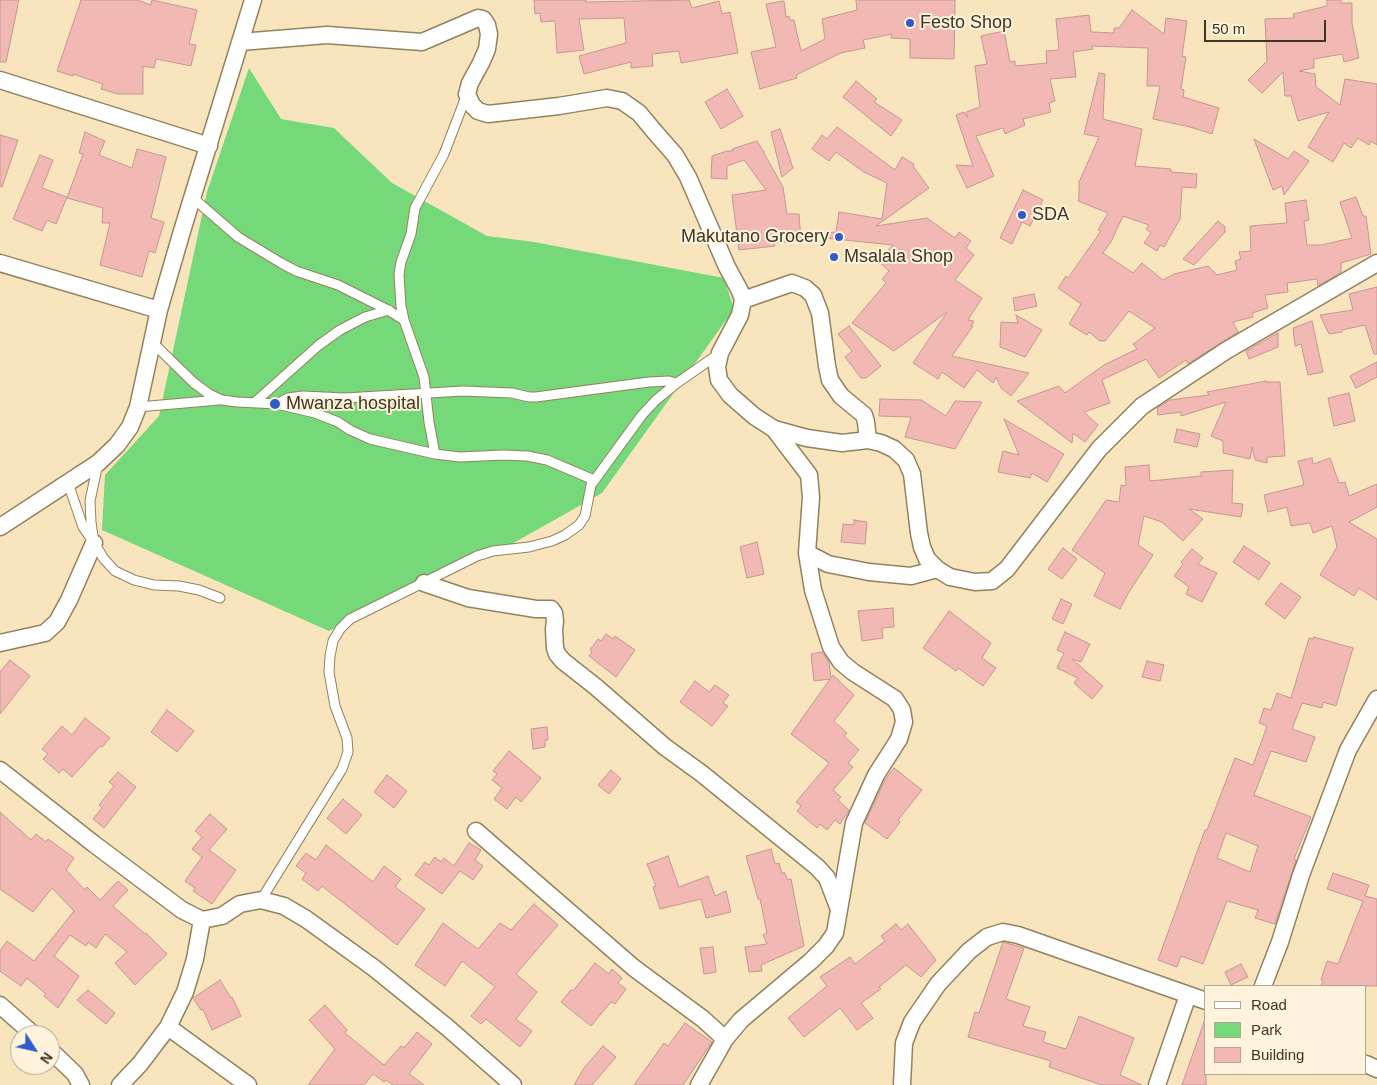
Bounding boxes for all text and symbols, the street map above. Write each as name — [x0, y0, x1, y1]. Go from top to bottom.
scale bar — [1207, 10, 1330, 42]
place label: Festo Shop — [920, 12, 1012, 34]
marker: Festo Shop — [904, 17, 916, 29]
text: 50 m — [1212, 20, 1245, 37]
place label: SDA — [1032, 204, 1069, 226]
marker: SDA — [1016, 209, 1028, 221]
place label: Makutano Grocery — [681, 226, 829, 248]
marker: Makutano Grocery — [833, 231, 845, 243]
place label: Msalala Shop — [844, 246, 953, 268]
marker: Msalala Shop — [828, 251, 840, 263]
place label: Mwanza hospital — [286, 393, 420, 415]
marker: Mwanza hospital — [268, 397, 282, 411]
legend — [1204, 985, 1367, 1075]
text: Road — [1251, 996, 1287, 1013]
text: Park — [1251, 1021, 1282, 1038]
north arrow — [10, 1025, 60, 1075]
text: Building — [1251, 1046, 1304, 1063]
text: N — [37, 1049, 56, 1067]

